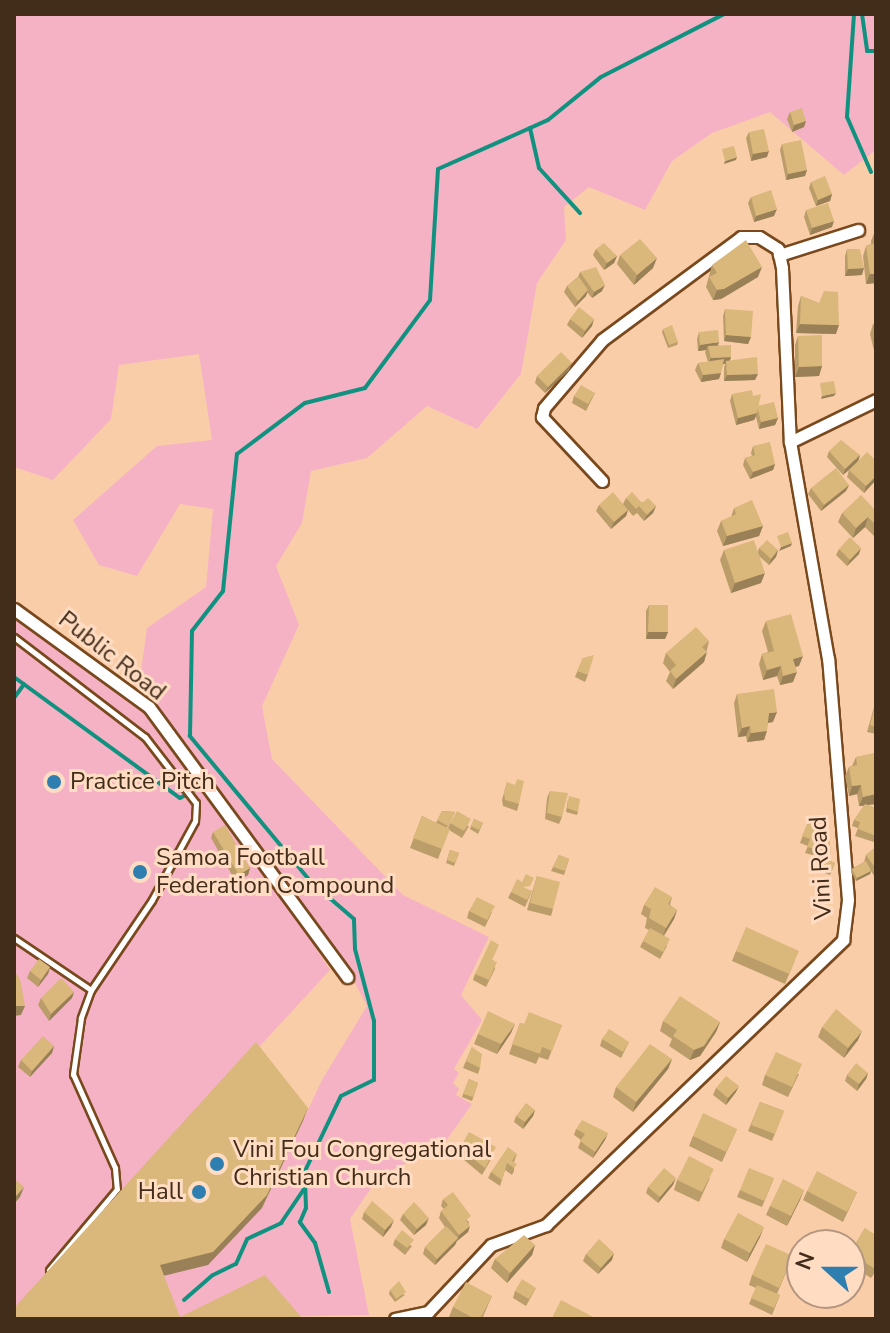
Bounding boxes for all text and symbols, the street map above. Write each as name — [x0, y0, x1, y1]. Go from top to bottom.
street label: Public Road — [53, 605, 171, 707]
place label: Practice Pitch — [70, 768, 215, 796]
marker: Practice Pitch — [45, 773, 63, 791]
street label: Vini Road — [804, 816, 838, 920]
place label: Samoa Football Federation Compound — [156, 844, 394, 900]
marker: Samoa Football Federation Compound — [131, 863, 149, 881]
place label: Vini Fou Congregational Christian Church — [233, 1136, 491, 1192]
marker: Vini Fou Congregational Christian Church — [208, 1155, 226, 1173]
place label: Hall — [138, 1178, 183, 1206]
marker: Hall — [190, 1183, 208, 1201]
north arrow — [786, 1229, 866, 1309]
text: N — [789, 1248, 822, 1274]

